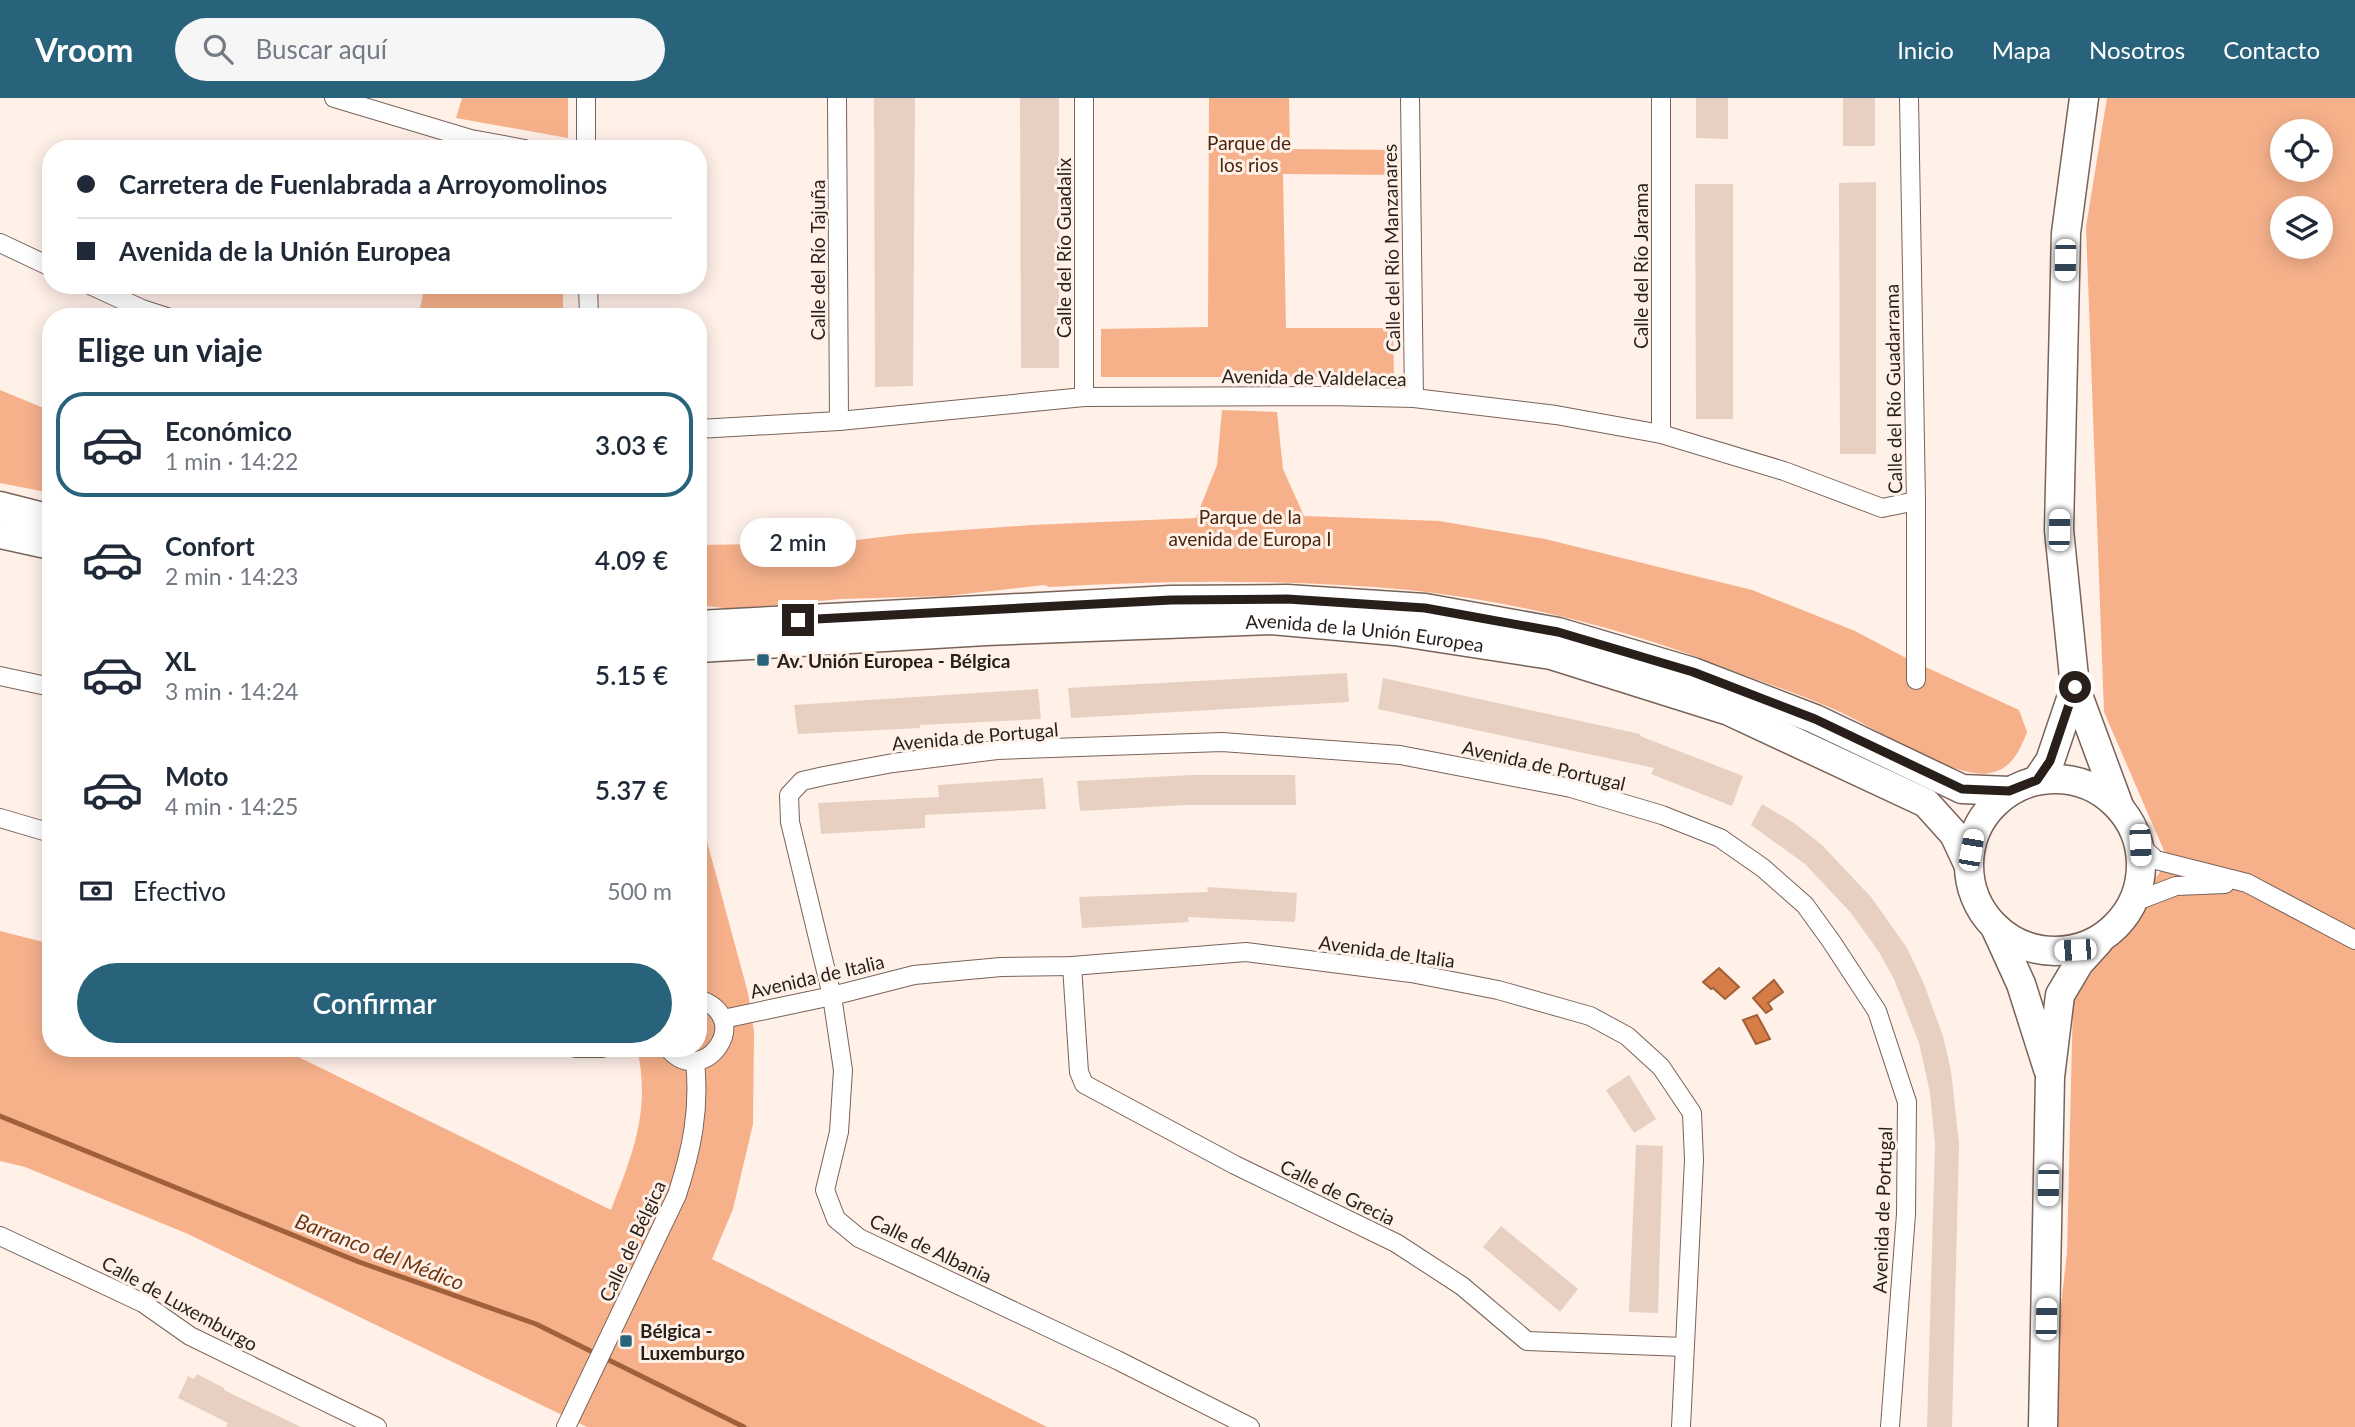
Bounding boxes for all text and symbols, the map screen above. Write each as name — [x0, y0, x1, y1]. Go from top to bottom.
search box — [175, 18, 665, 81]
text: Vroom — [35, 29, 133, 69]
icon: search — [199, 30, 237, 68]
text: Buscar aquí — [255, 33, 387, 65]
text: Inicio — [1897, 35, 1954, 64]
text: Mapa — [1992, 35, 2051, 64]
text: Nosotros — [2089, 35, 2185, 64]
text: Contacto — [2223, 35, 2320, 64]
map controls — [2270, 119, 2333, 259]
button: locate — [2270, 119, 2333, 182]
park label: Parque de los rios — [1207, 131, 1291, 176]
street label: Calle del Río Manzanares — [1378, 144, 1404, 352]
street label: Calle del Río Guadalix — [1052, 157, 1075, 338]
text: Carretera de Fuenlabrada a Arroyomolinos — [119, 168, 607, 200]
street label: Calle del Río Tajuña — [806, 179, 829, 341]
street label: Calle del Río Jarama — [1629, 183, 1652, 349]
button: layers — [2270, 196, 2333, 259]
text: Avenida de la Unión Europea — [119, 235, 451, 267]
car — [2055, 239, 2076, 281]
street label: Calle del Río Guadarrama — [1880, 284, 1906, 494]
text: Elige un viaje — [77, 330, 262, 369]
street label: Avenida de Valdelacea — [1221, 364, 1407, 390]
icon: car — [81, 413, 144, 476]
text: Económico — [165, 415, 292, 447]
text: 3.03 € — [595, 429, 668, 461]
text: 1 min · 14:22 — [165, 447, 298, 475]
park label: Parque de la avenida de Europa I — [1168, 505, 1332, 550]
car — [2049, 509, 2070, 551]
callout: 2 min — [740, 518, 856, 568]
icon: car — [81, 528, 144, 591]
text: 2 min — [770, 528, 826, 556]
text: Confort — [165, 530, 255, 562]
text: 4.09 € — [595, 544, 668, 576]
text: 2 min · 14:23 — [165, 562, 298, 590]
route end — [782, 604, 814, 636]
street label: Avenida de la Unión Europea — [1245, 608, 1486, 656]
icon: car — [81, 643, 144, 706]
text: XL — [165, 645, 196, 677]
place label: Av. Unión Europea - Bélgica — [776, 649, 1010, 672]
marker: Av. Unión Europea - Bélgica — [755, 652, 771, 668]
text: 5.15 € — [595, 659, 668, 691]
route start — [2059, 671, 2091, 703]
text: 3 min · 14:24 — [165, 677, 298, 705]
street label: Avenida de Portugal — [891, 717, 1059, 755]
street label: Avenida de Portugal — [1460, 735, 1628, 795]
icon: car — [81, 758, 144, 821]
text: Moto — [165, 760, 228, 792]
text: 5.37 € — [595, 774, 668, 806]
text: 4 min · 14:25 — [165, 792, 298, 820]
car — [2129, 823, 2152, 867]
car — [1958, 827, 1985, 873]
icon: cash — [77, 872, 115, 910]
text: Efectivo — [133, 875, 226, 907]
text: 500 m — [607, 877, 672, 905]
street label: Avenida de Italia — [1318, 930, 1456, 972]
car — [2054, 938, 2097, 962]
street label: Avenida de Italia — [748, 949, 886, 1003]
button: Confirmar — [77, 963, 672, 1043]
street label: Avenida de Portugal — [1868, 1126, 1896, 1294]
street label: Calle de Grecia — [1277, 1154, 1399, 1230]
car — [2038, 1164, 2059, 1206]
street label: Calle de Bélgica — [594, 1177, 670, 1305]
water label: Barranco del Médico — [292, 1207, 468, 1295]
street label: Calle de Albania — [866, 1209, 996, 1287]
street label: Calle de Luxemburgo — [98, 1251, 262, 1355]
car — [2036, 1298, 2057, 1340]
place label: Bélgica - Luxemburgo — [640, 1319, 745, 1364]
marker: Bélgica - Luxemburgo — [618, 1333, 634, 1349]

